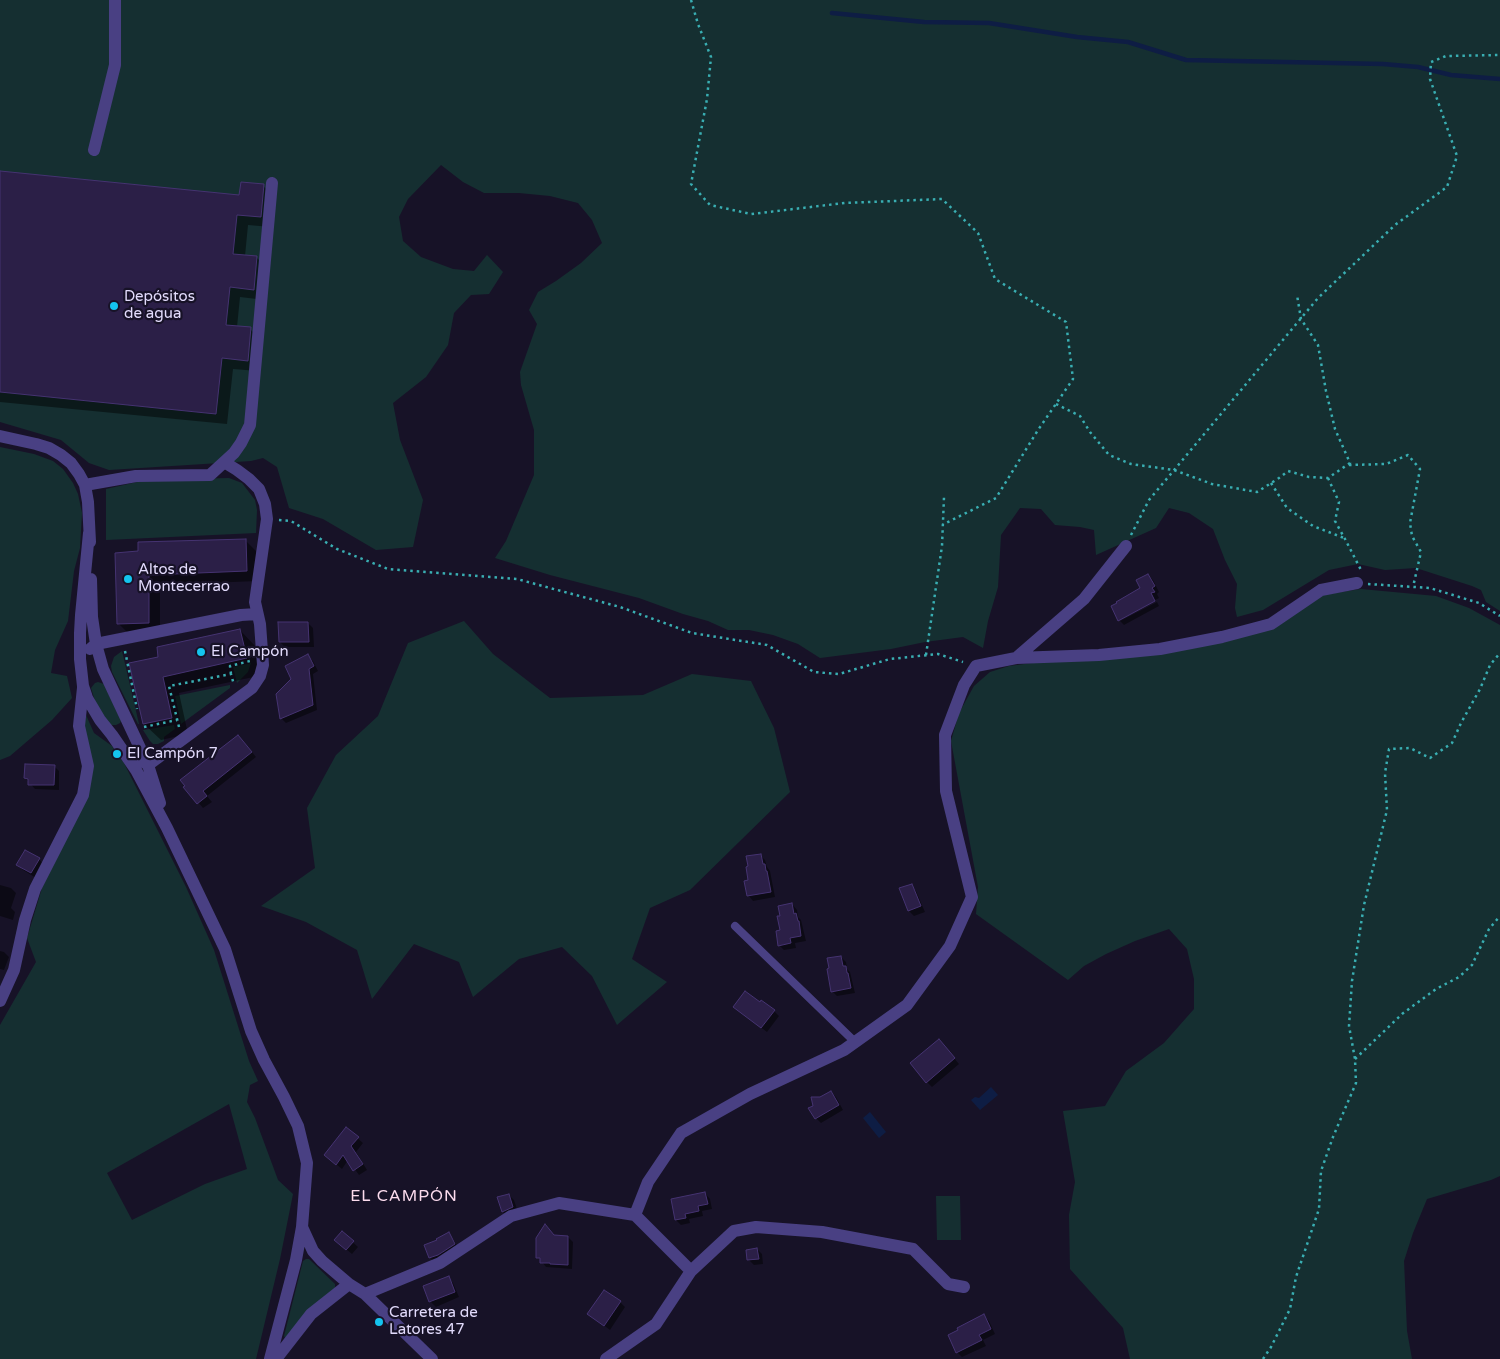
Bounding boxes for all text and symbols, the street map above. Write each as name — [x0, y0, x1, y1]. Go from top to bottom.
place label: Depósitos de agua — [124, 288, 195, 323]
marker: Depósitos de agua — [108, 300, 120, 312]
place label: Altos de Montecerrao — [138, 561, 230, 596]
marker: Altos de Montecerrao — [122, 573, 134, 585]
place label: El Campón — [211, 643, 289, 661]
marker: El Campón — [195, 646, 207, 658]
place label: El Campón 7 — [127, 745, 218, 763]
marker: El Campón 7 — [111, 748, 123, 760]
district label: EL CAMPÓN — [349, 1187, 459, 1207]
place label: Carretera de Latores 47 — [389, 1304, 478, 1339]
marker: Carretera de Latores 47 — [373, 1316, 385, 1328]

